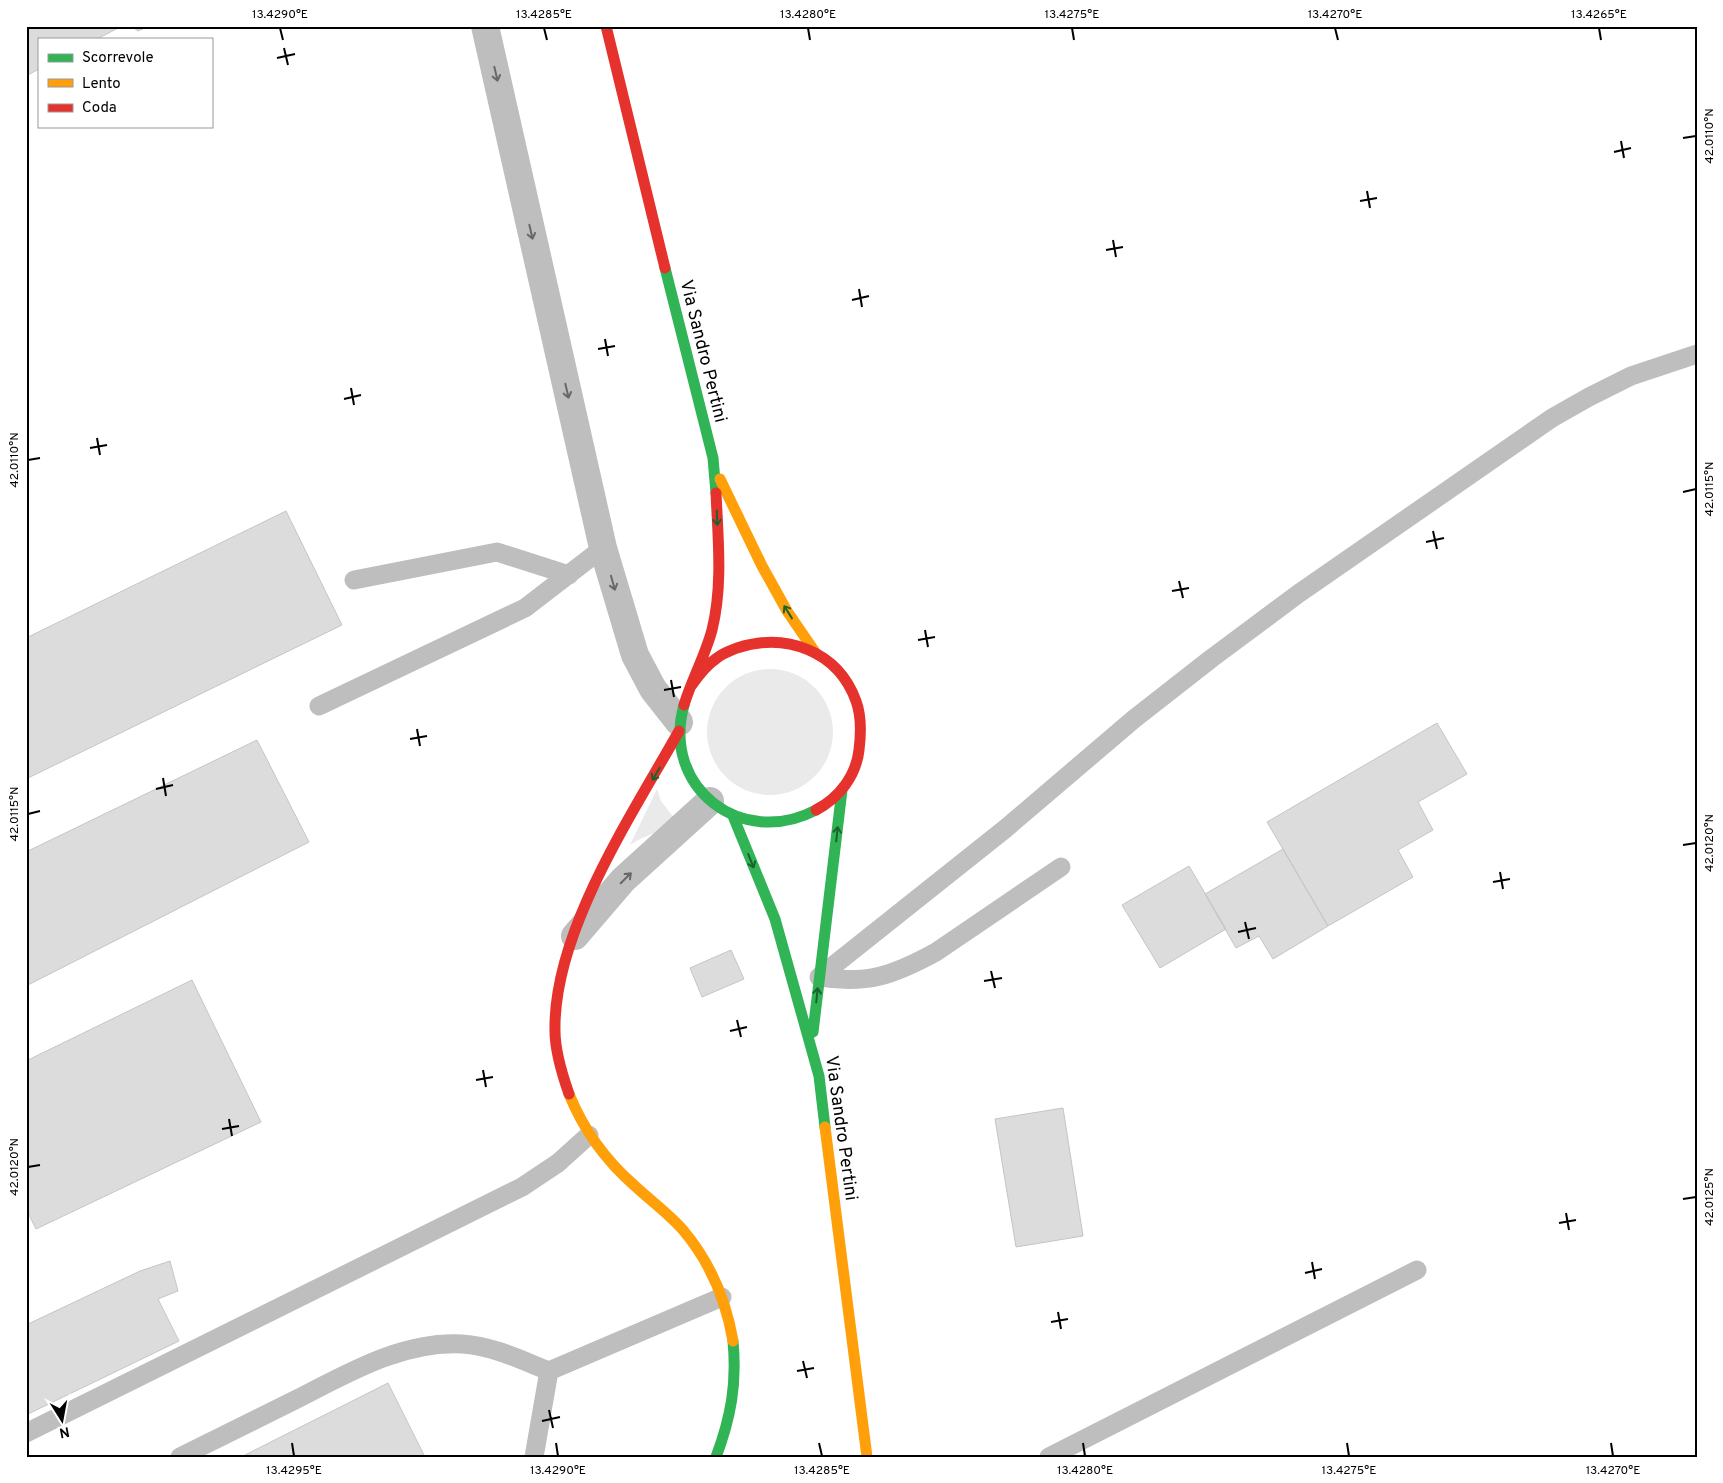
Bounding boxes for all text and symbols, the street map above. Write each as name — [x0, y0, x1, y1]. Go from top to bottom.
text: 13.4290°E — [252, 7, 308, 23]
text: 13.4285°E — [516, 7, 572, 23]
text: 13.4280°E — [780, 7, 836, 23]
text: 13.4275°E — [1045, 7, 1099, 23]
text: 13.4270°E — [1308, 7, 1362, 23]
text: 13.4265°E — [1571, 7, 1627, 23]
legend — [38, 38, 212, 128]
text: Scorrevole — [82, 49, 154, 68]
one-way arrow — [492, 65, 501, 81]
text: Lento — [82, 75, 121, 94]
text: Coda — [82, 99, 117, 118]
text: 42.0110°N — [1702, 108, 1718, 164]
one-way arrow — [527, 224, 537, 240]
street label: Via Sandro Pertini — [674, 278, 731, 425]
one-way arrow — [563, 382, 572, 398]
text: 42.0110°N — [7, 432, 23, 488]
text: 42.0115°N — [1702, 461, 1718, 517]
one-way arrow — [712, 510, 721, 526]
one-way arrow — [608, 575, 618, 591]
one-way arrow — [783, 605, 793, 619]
one-way arrow — [650, 766, 660, 780]
text: 42.0115°N — [7, 786, 23, 842]
text: 42.0120°N — [1702, 814, 1718, 872]
one-way arrow — [832, 826, 842, 842]
one-way arrow — [747, 853, 757, 868]
one-way arrow — [620, 872, 632, 885]
one-way arrow — [812, 988, 822, 1004]
street label: Via Sandro Pertini — [819, 1054, 862, 1202]
text: 42.0120°N — [7, 1138, 23, 1196]
text: 42.0125°N — [1702, 1168, 1718, 1226]
north arrow — [38, 1396, 88, 1446]
text: N — [58, 1422, 71, 1441]
text: 13.4295°E — [266, 1463, 322, 1479]
text: 13.4290°E — [530, 1463, 586, 1479]
text: 13.4285°E — [794, 1463, 850, 1479]
text: 13.4280°E — [1057, 1463, 1113, 1479]
text: 13.4275°E — [1322, 1463, 1376, 1479]
text: 13.4270°E — [1586, 1463, 1640, 1479]

